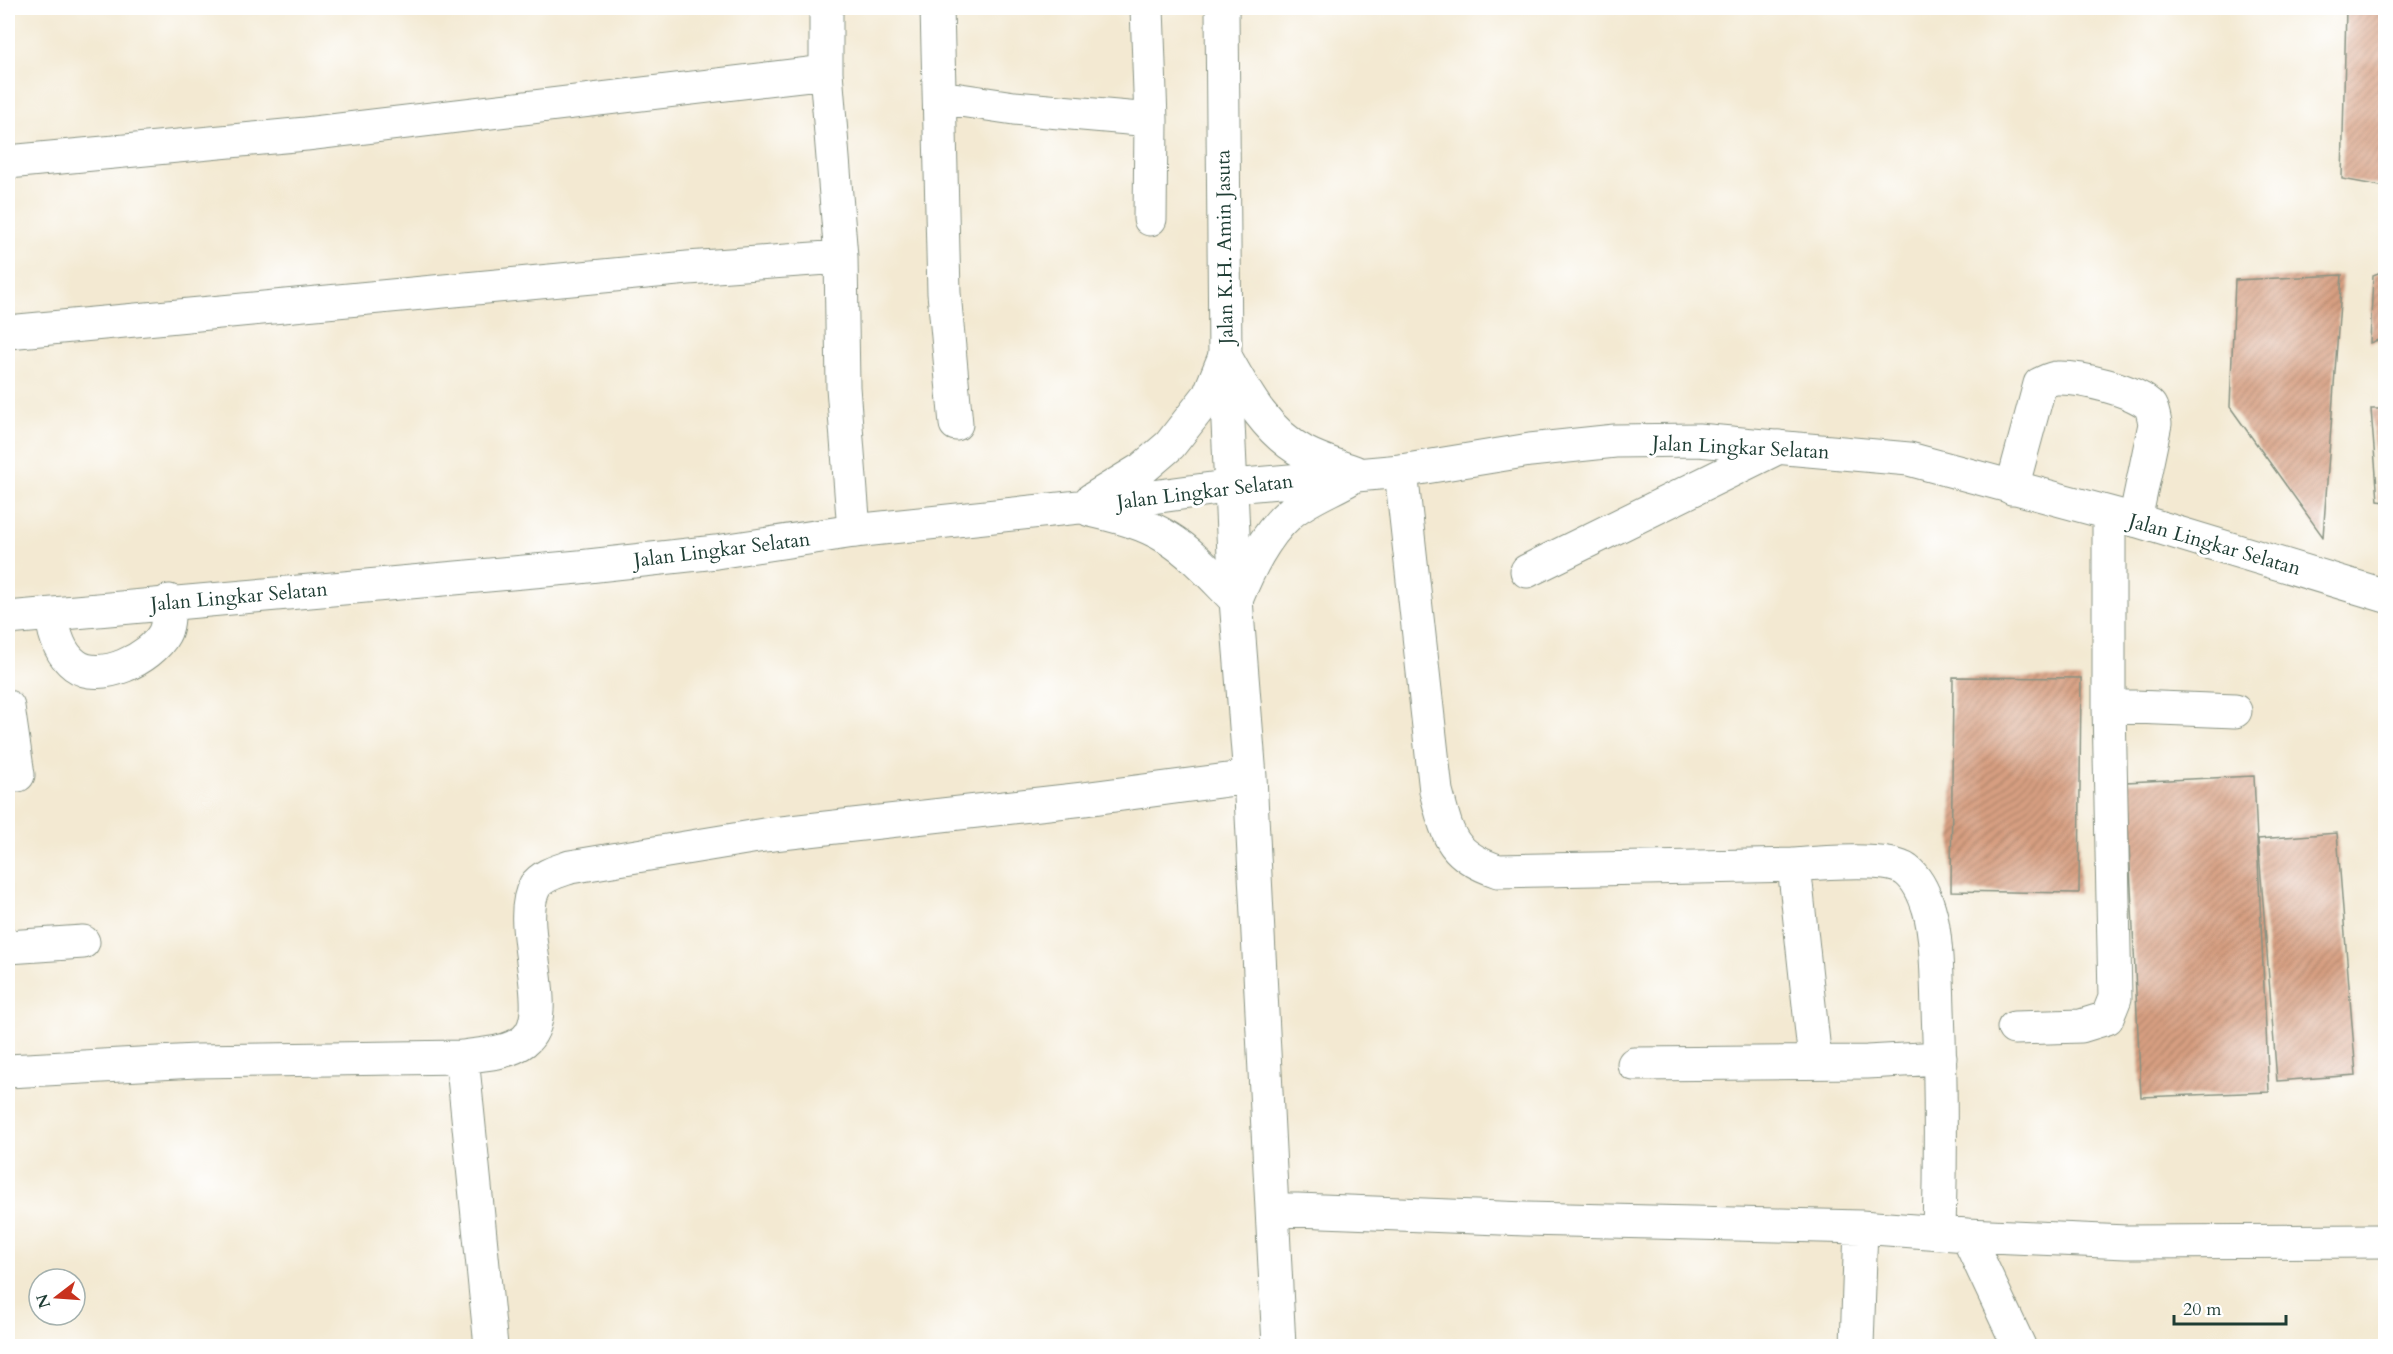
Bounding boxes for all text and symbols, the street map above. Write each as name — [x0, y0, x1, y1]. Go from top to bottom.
street label: Jalan K.H. Amin Jasuta — [1209, 149, 1240, 347]
street label: Jalan Lingkar Selatan — [1649, 429, 1831, 466]
street label: Jalan Lingkar Selatan — [1112, 467, 1295, 516]
street label: Jalan Lingkar Selatan — [2123, 506, 2304, 582]
street label: Jalan Lingkar Selatan — [629, 525, 812, 574]
street label: Jalan Lingkar Selatan — [147, 575, 329, 618]
north arrow — [27, 1267, 87, 1327]
scale bar — [2174, 1288, 2286, 1326]
text: N — [31, 1291, 56, 1311]
text: 20 m — [2183, 1297, 2222, 1322]

